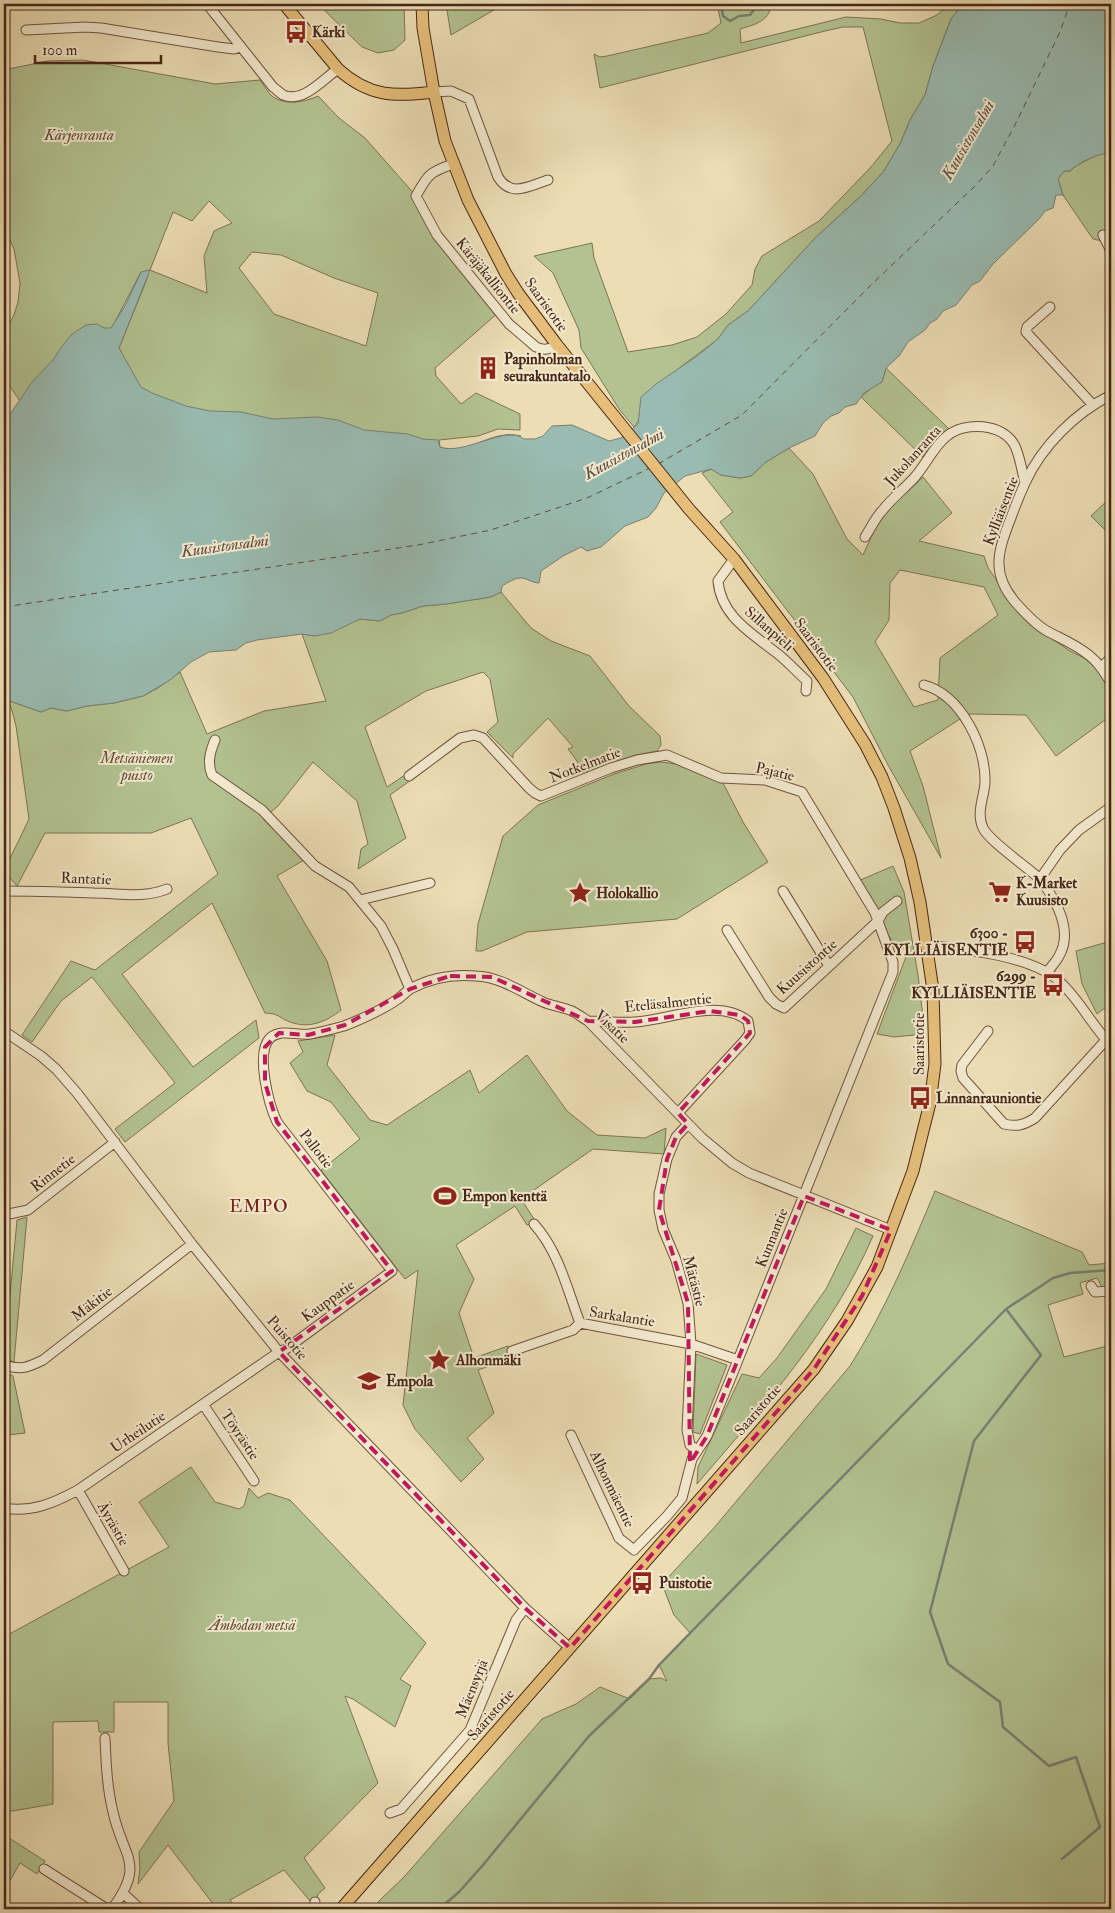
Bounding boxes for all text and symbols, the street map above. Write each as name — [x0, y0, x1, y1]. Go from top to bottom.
bus stop icon: Kärki — [283, 19, 309, 45]
place label: Kärki — [312, 23, 345, 42]
scale bar — [35, 32, 161, 64]
text: 100 m — [42, 41, 78, 60]
water label: Kuusistonsalmi — [937, 96, 999, 184]
park label: Kärjenranta — [43, 126, 114, 145]
street label: Käräjäkalliontie — [451, 234, 525, 318]
street label: Saaristotie — [520, 274, 572, 336]
place label: Papinholman seurakuntatalo — [504, 350, 591, 386]
building icon: Papinholman seurakuntatalo — [475, 355, 501, 381]
street label: Jukolanranta — [880, 421, 947, 492]
water label: Kuusistonsalmi — [580, 424, 668, 485]
street label: Kylliäisentie — [979, 474, 1023, 548]
water label: Kuusistonsalmi — [179, 530, 271, 562]
street label: Sillanpieli — [740, 602, 798, 656]
street label: Saaristotie — [790, 614, 842, 676]
street label: Notkelmatie — [547, 743, 623, 787]
park label: Metsäniemen puisto — [100, 749, 173, 785]
street label: Pajatie — [754, 758, 796, 786]
street label: Rantatie — [60, 869, 112, 889]
place label: K-Market Kuusisto — [1016, 874, 1077, 910]
supermarket icon: K-Market Kuusisto — [987, 879, 1013, 905]
place icon: Holokallio — [567, 880, 593, 906]
place label: Holokallio — [596, 884, 659, 903]
place label: 6300 - KYLLIÄISENTIE — [883, 924, 1008, 960]
bus stop icon: 6300 - KYLLIÄISENTIE — [1012, 929, 1038, 955]
street label: Kuusistontie — [773, 935, 841, 999]
place label: 6299 - KYLLIÄISENTIE — [911, 967, 1036, 1003]
bus stop icon: 6299 - KYLLIÄISENTIE — [1040, 972, 1066, 998]
street label: Eteläsalmentie — [623, 989, 713, 1017]
street label: Visatie — [591, 1006, 633, 1048]
street label: Saaristotie — [910, 1013, 929, 1075]
bus stop icon: Linnanrauniontie — [907, 1085, 933, 1111]
place label: Linnanrauniontie — [936, 1089, 1042, 1108]
street label: Pallotie — [295, 1126, 337, 1172]
street label: Rinnetie — [27, 1150, 79, 1196]
sports icon: Empon kenttä — [432, 1183, 458, 1209]
place label: Empon kenttä — [462, 1187, 548, 1207]
district label: EMPO — [229, 1195, 289, 1218]
street label: Kunnantie — [752, 1206, 792, 1270]
street label: Mätästie — [678, 1254, 710, 1308]
street label: Kauppatie — [298, 1275, 359, 1327]
street label: Mäkitie — [68, 1282, 116, 1326]
street label: Sarkalantie — [588, 1302, 656, 1332]
street label: Puistotie — [263, 1312, 311, 1364]
place icon: Alhonmäki — [426, 1347, 452, 1373]
place label: Alhonmäki — [455, 1351, 521, 1370]
school or university icon: Empola — [356, 1368, 382, 1394]
place label: Empola — [386, 1372, 434, 1392]
street label: Saaristotie — [730, 1380, 786, 1440]
street label: Töyrästie — [216, 1406, 264, 1464]
street label: Urheilutie — [107, 1407, 169, 1457]
street label: Alhonmäentie — [585, 1447, 639, 1530]
street label: Äyrästie — [92, 1497, 134, 1549]
bus stop icon: Puistotie — [629, 1570, 655, 1596]
place label: Puistotie — [659, 1574, 712, 1593]
park label: Ämbodan metsä — [207, 1615, 296, 1635]
street label: Mäensyrjä — [452, 1656, 493, 1721]
street label: Saaristotie — [463, 1685, 519, 1745]

